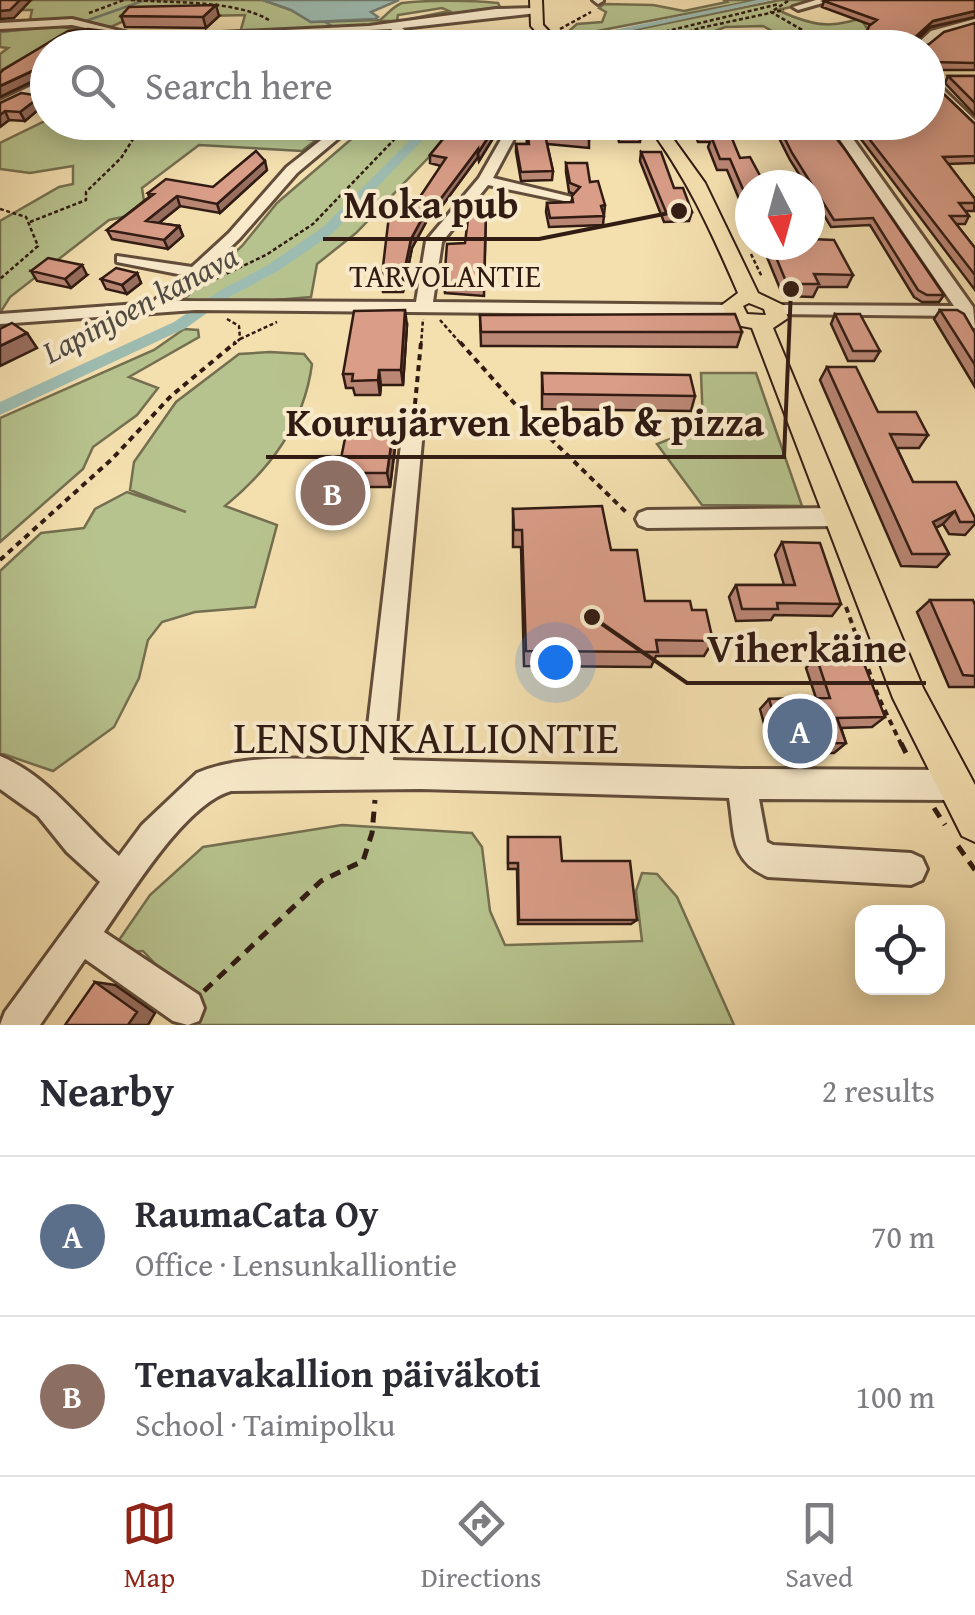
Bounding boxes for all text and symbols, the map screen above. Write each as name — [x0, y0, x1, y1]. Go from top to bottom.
search box — [30, 30, 945, 140]
text: Search here — [145, 57, 333, 113]
icon: search — [65, 58, 120, 113]
callout: Moka pub — [323, 169, 539, 239]
north arrow — [735, 170, 825, 260]
text: Moka pub — [343, 174, 519, 233]
water label: Lapinjoen kanava — [33, 232, 246, 375]
street label: TARVOLANTIE — [349, 252, 541, 299]
callout: Kourujärven kebab & pizza — [266, 387, 784, 457]
text: Kourujärven kebab & pizza — [286, 392, 765, 451]
pin: B — [300, 456, 366, 530]
callout: Viherkäine — [687, 613, 926, 683]
text: Viherkäine — [707, 618, 907, 677]
your location — [530, 637, 581, 688]
pin: A — [768, 694, 832, 768]
street label: LENSUNKALLIONTIE — [233, 704, 619, 769]
map controls — [855, 905, 945, 995]
button: locate — [855, 905, 945, 995]
text: Nearby — [40, 1060, 174, 1121]
text: 2 results — [822, 1067, 935, 1114]
text: RaumaCata Oy — [135, 1185, 378, 1241]
text: A — [62, 1213, 83, 1260]
text: 70 m — [871, 1213, 935, 1260]
text: Office · Lensunkalliontie — [135, 1241, 457, 1288]
text: Tenavakallion päiväkoti — [135, 1345, 541, 1401]
text: B — [63, 1373, 82, 1420]
text: 100 m — [856, 1373, 935, 1420]
text: School · Taimipolku — [135, 1401, 395, 1448]
tab: Map — [122, 1496, 177, 1597]
tab: Directions — [421, 1496, 541, 1597]
tab: Saved — [785, 1496, 853, 1597]

